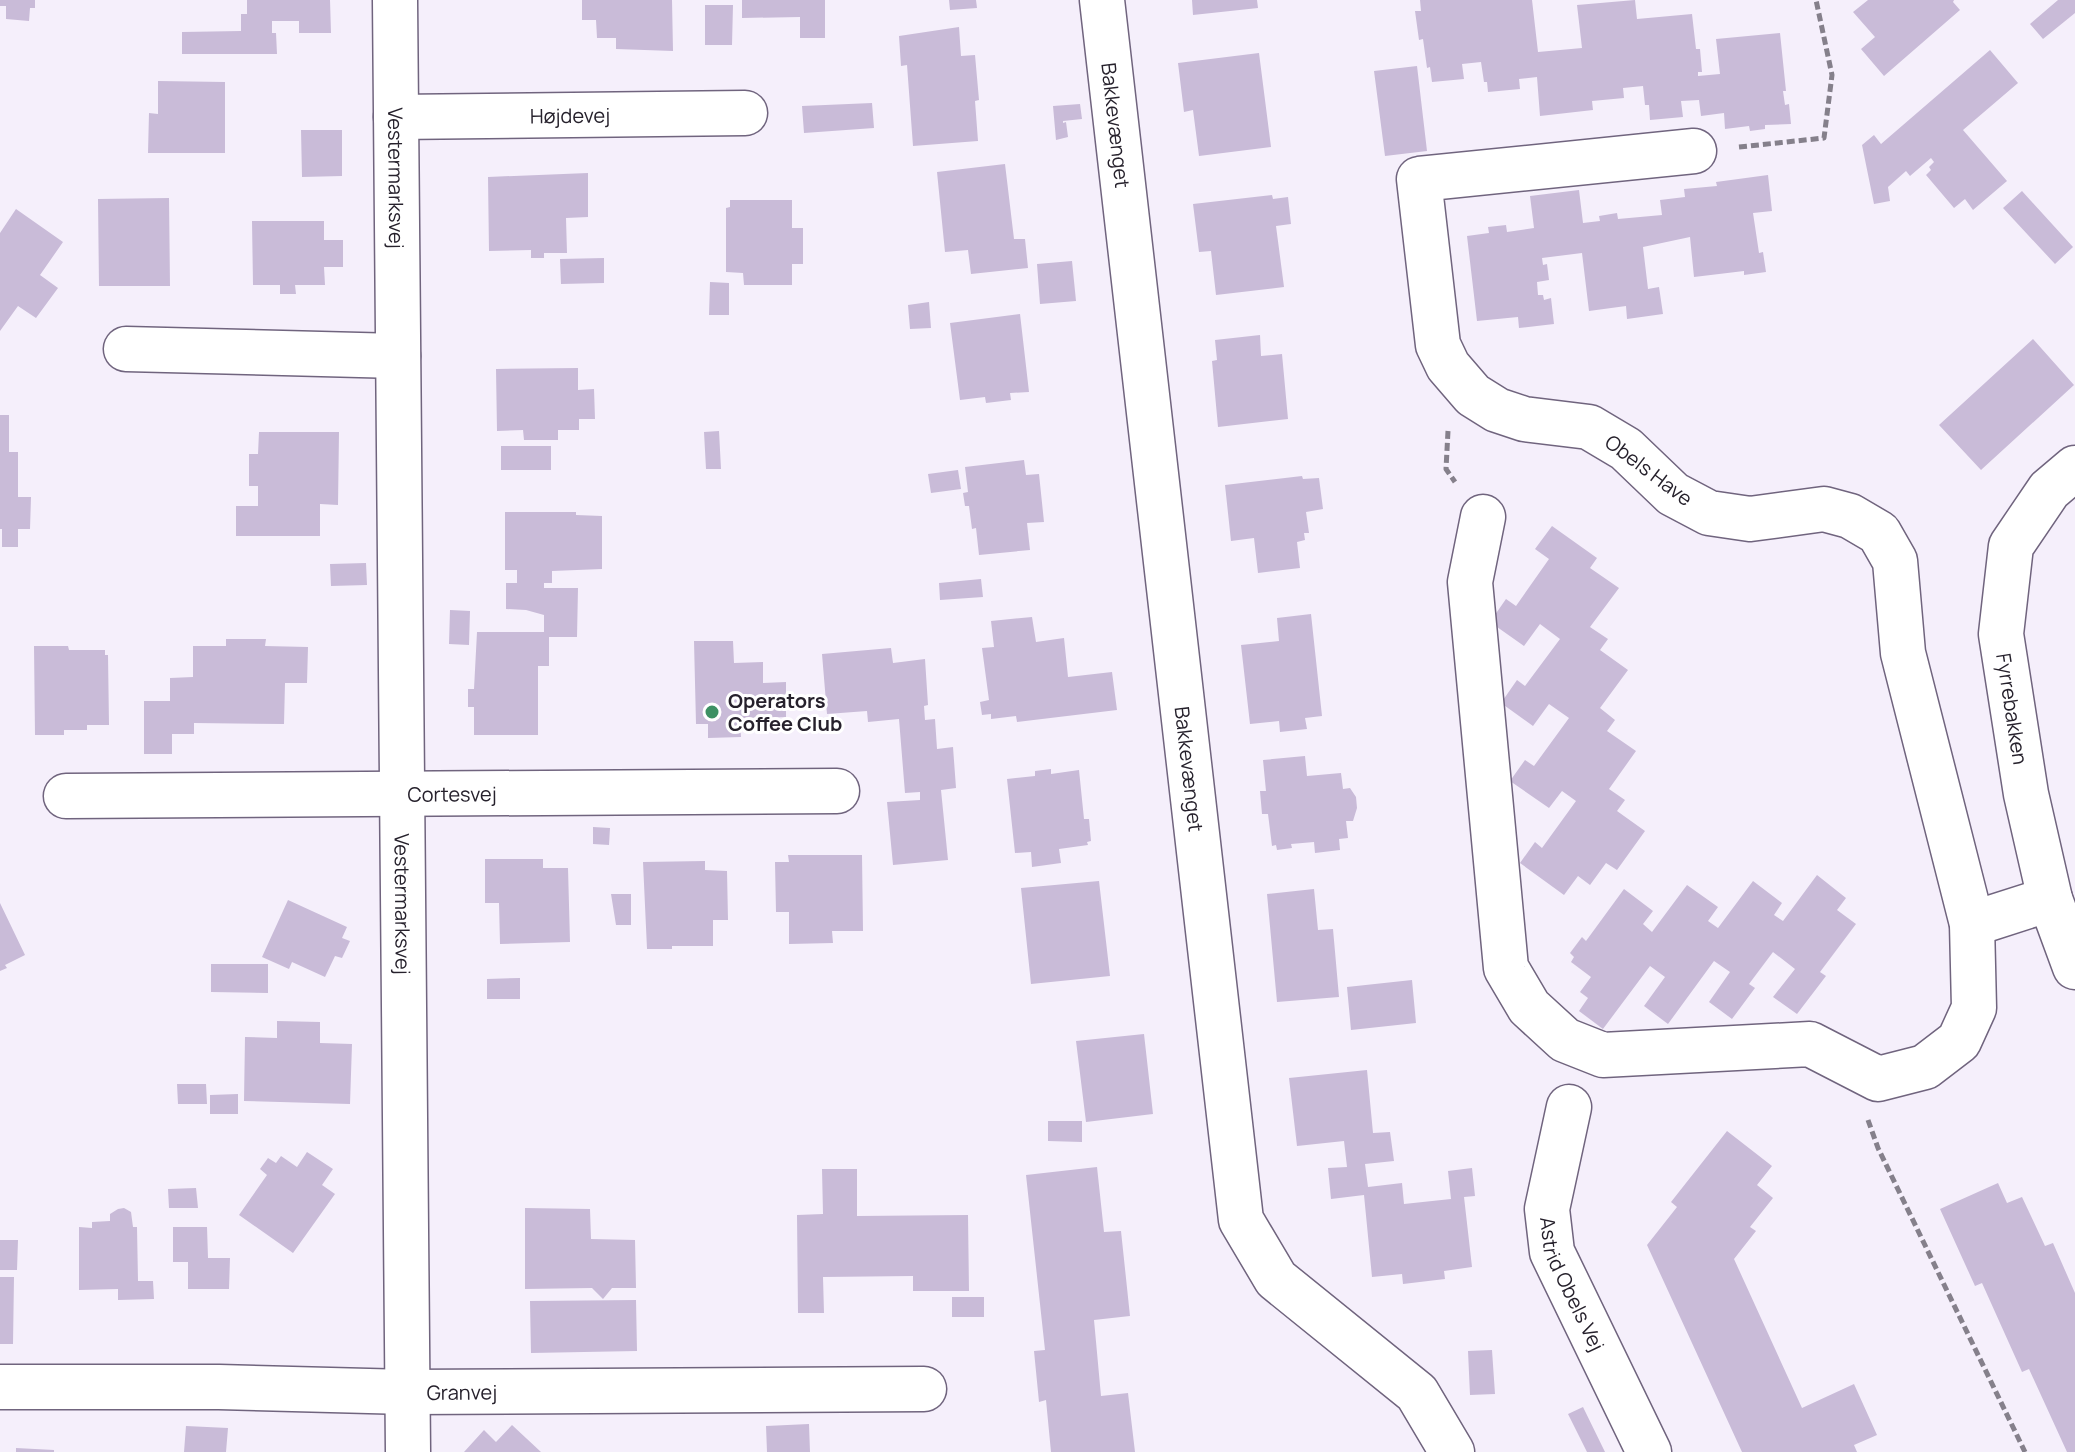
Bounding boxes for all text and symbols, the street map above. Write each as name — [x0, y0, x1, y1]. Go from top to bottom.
street label: Bakkevænget — [1096, 61, 1137, 189]
street label: Højdevej — [530, 101, 610, 129]
street label: Vestermarksvej — [382, 107, 411, 249]
street label: Obels Have — [1600, 428, 1698, 512]
street label: Fyrrebakken — [1991, 651, 2035, 766]
place label: Operators Coffee Club — [728, 687, 842, 737]
marker: Operators Coffee Club — [703, 703, 721, 721]
street label: Bakkevænget — [1169, 705, 1210, 833]
street label: Cortesvej — [407, 780, 497, 807]
street label: Vestermarksvej — [389, 833, 417, 975]
street label: Astrid Obels Vej — [1534, 1215, 1611, 1355]
street label: Granvej — [427, 1378, 497, 1405]

